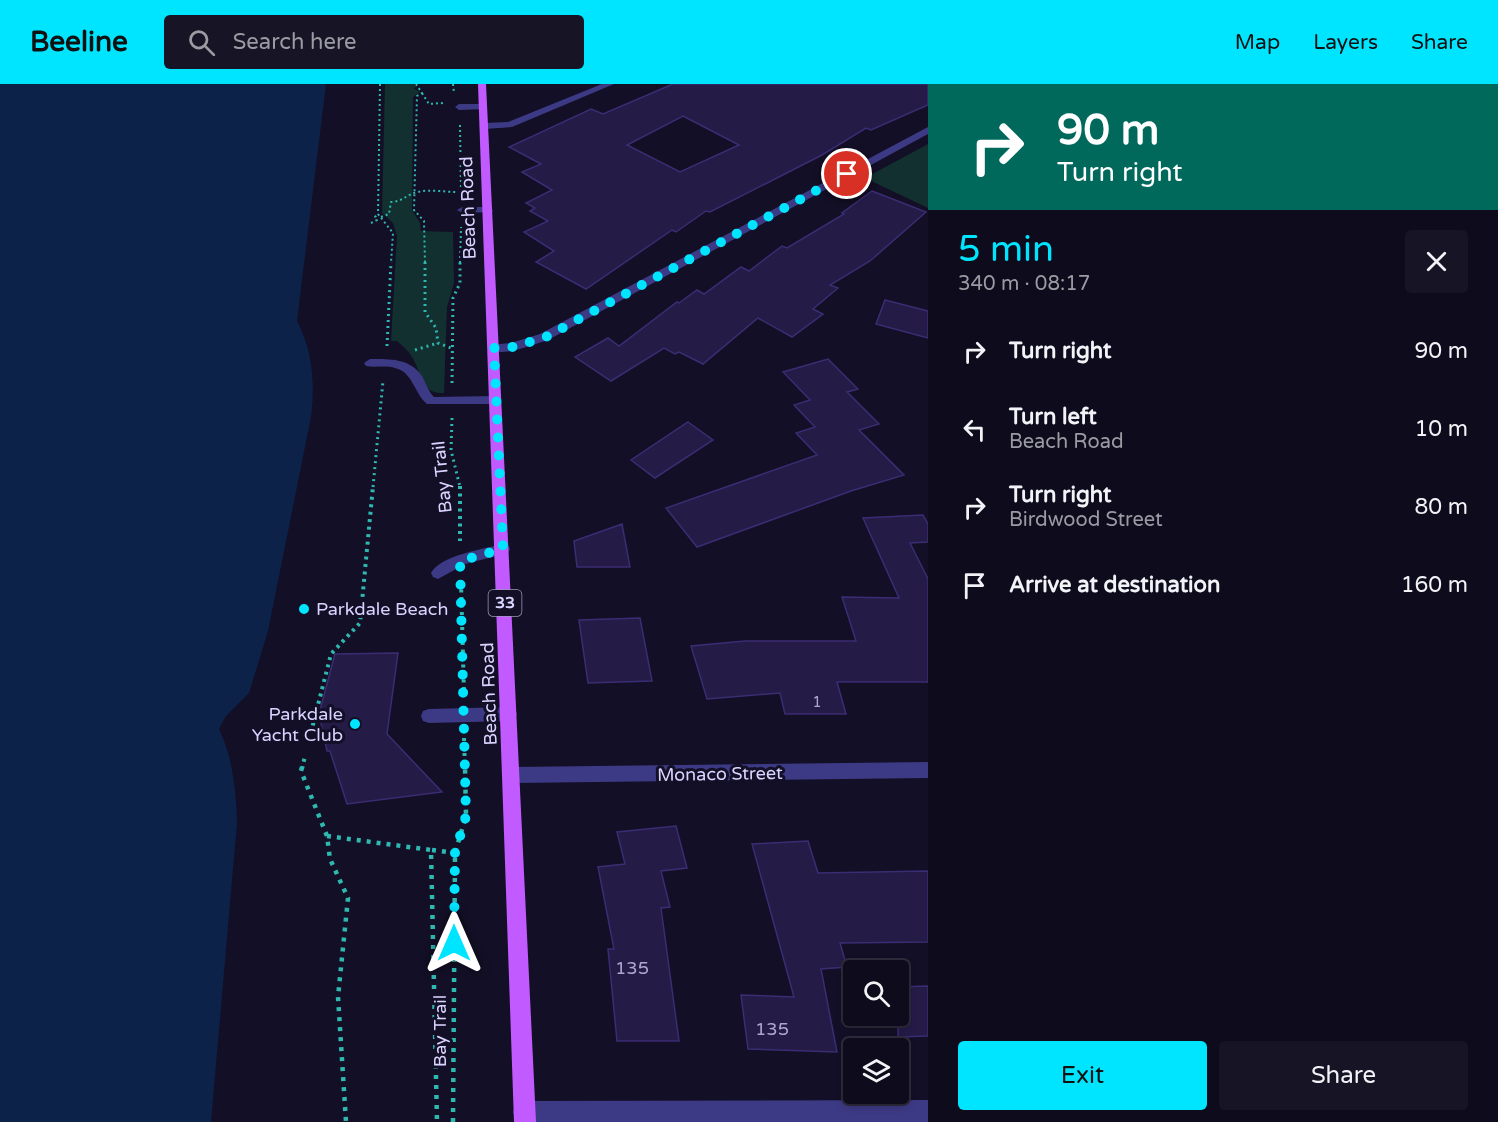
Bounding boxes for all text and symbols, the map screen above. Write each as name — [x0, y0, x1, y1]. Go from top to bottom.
search box — [164, 15, 584, 69]
text: Beeline — [30, 25, 128, 59]
icon: search — [185, 26, 218, 59]
text: Search here — [233, 29, 357, 55]
text: Map — [1235, 30, 1280, 55]
text: Layers — [1313, 30, 1378, 55]
text: Share — [1411, 30, 1468, 55]
text: 90 m — [1057, 105, 1159, 156]
icon: right — [958, 108, 1036, 186]
pin — [821, 148, 872, 199]
street label: Beach Road — [455, 156, 481, 260]
text: Turn right — [1057, 156, 1183, 189]
icon: arrive — [830, 157, 863, 190]
text: 5 min — [958, 228, 1054, 271]
button: close — [1405, 230, 1468, 293]
text: 340 m · 08:17 — [958, 272, 1090, 296]
icon: right — [958, 335, 991, 368]
text: Turn right — [1009, 338, 1111, 364]
text: 90 m — [1414, 338, 1468, 364]
text: Turn left — [1009, 404, 1097, 430]
icon: left — [958, 413, 991, 446]
text: 10 m — [1414, 416, 1468, 442]
text: Beach Road — [1009, 430, 1124, 454]
street label: Bay Trail — [427, 440, 457, 514]
text: Turn right — [1009, 482, 1111, 508]
icon: right — [958, 491, 991, 524]
text: 80 m — [1414, 494, 1468, 520]
text: Birdwood Street — [1009, 508, 1163, 532]
icon: arrive — [958, 569, 991, 602]
text: Arrive at destination — [1009, 572, 1220, 598]
text: 160 m — [1401, 572, 1468, 598]
road number: 33 — [488, 590, 522, 616]
place label: Parkdale Beach — [316, 598, 448, 620]
marker: Parkdale Beach — [297, 602, 311, 616]
street label: Beach Road — [476, 642, 502, 746]
house number: 1 — [812, 693, 822, 711]
place label: Parkdale Yacht Club — [252, 703, 343, 746]
marker: Parkdale Yacht Club — [348, 717, 362, 731]
street label: Monaco Street — [657, 762, 783, 786]
position arrow — [422, 911, 486, 975]
house number: 135 — [615, 957, 649, 979]
map controls — [843, 960, 909, 1104]
button: search — [843, 960, 909, 1026]
street label: Bay Trail — [429, 995, 451, 1067]
house number: 135 — [755, 1018, 789, 1040]
button: layers — [843, 1038, 909, 1104]
button: Exit — [958, 1041, 1207, 1110]
button: Share — [1219, 1041, 1468, 1110]

